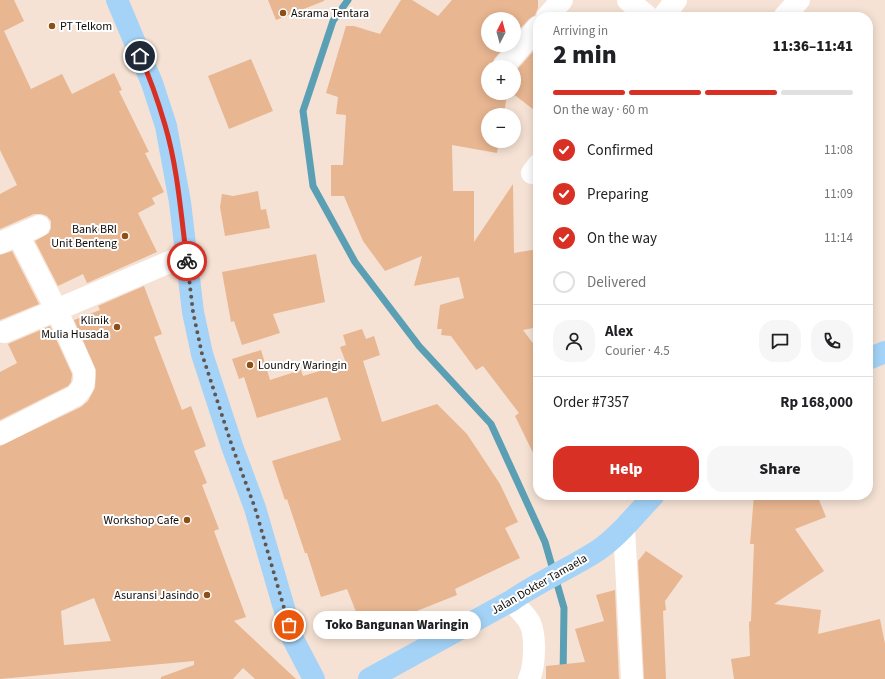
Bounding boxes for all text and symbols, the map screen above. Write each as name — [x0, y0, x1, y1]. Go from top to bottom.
place label: Asrama Tentara — [291, 5, 369, 22]
marker: Asrama Tentara — [278, 8, 288, 18]
north arrow — [481, 12, 521, 52]
map controls — [481, 12, 521, 148]
place label: PT Telkom — [60, 18, 112, 35]
marker: PT Telkom — [47, 21, 57, 31]
text: Arriving in — [553, 22, 608, 40]
text: 2 min — [553, 36, 617, 73]
text: 11:36–11:41 — [772, 36, 853, 57]
pin — [123, 39, 157, 73]
icon: home — [129, 45, 151, 67]
button: + — [481, 60, 521, 100]
text: On the way · 60 m — [553, 101, 648, 119]
button: − — [481, 108, 521, 148]
icon: check — [553, 139, 575, 161]
text: Confirmed — [587, 140, 653, 161]
text: 11:08 — [824, 141, 853, 159]
icon: check — [553, 183, 575, 205]
text: Preparing — [587, 184, 648, 205]
text: 11:09 — [824, 185, 853, 203]
place label: Bank BRI Unit Benteng — [51, 221, 117, 252]
icon: check — [553, 227, 575, 249]
text: On the way — [587, 228, 657, 249]
text: 11:14 — [824, 229, 853, 247]
marker: Bank BRI Unit Benteng — [120, 231, 130, 241]
courier — [167, 241, 207, 281]
icon: bike — [176, 250, 198, 272]
text: Delivered — [587, 272, 646, 293]
place label: Klinik Mulia Husada — [41, 312, 109, 343]
button: person — [553, 320, 595, 362]
button: chat — [759, 320, 801, 362]
button: phone — [811, 320, 853, 362]
text: Alex — [605, 321, 633, 342]
marker: Klinik Mulia Husada — [112, 322, 122, 332]
text: Courier · 4.5 — [605, 342, 670, 360]
place label: Loundry Waringin — [258, 357, 347, 374]
marker: Loundry Waringin — [245, 360, 255, 370]
text: Order #7357 — [553, 392, 629, 413]
text: Rp 168,000 — [780, 392, 853, 413]
button: Help — [553, 446, 699, 492]
button: Share — [707, 446, 853, 492]
place label: Workshop Cafe — [104, 512, 179, 529]
marker: Workshop Cafe — [182, 515, 192, 525]
street label: Jalan Dokter Tamaela — [488, 550, 590, 619]
place label: Asuransi Jasindo — [114, 587, 199, 604]
marker: Asuransi Jasindo — [202, 590, 212, 600]
pin — [272, 608, 306, 642]
callout: Toko Bangunan Waringin — [313, 611, 481, 639]
icon: bag — [278, 614, 300, 636]
text: Toko Bangunan Waringin — [325, 616, 469, 634]

